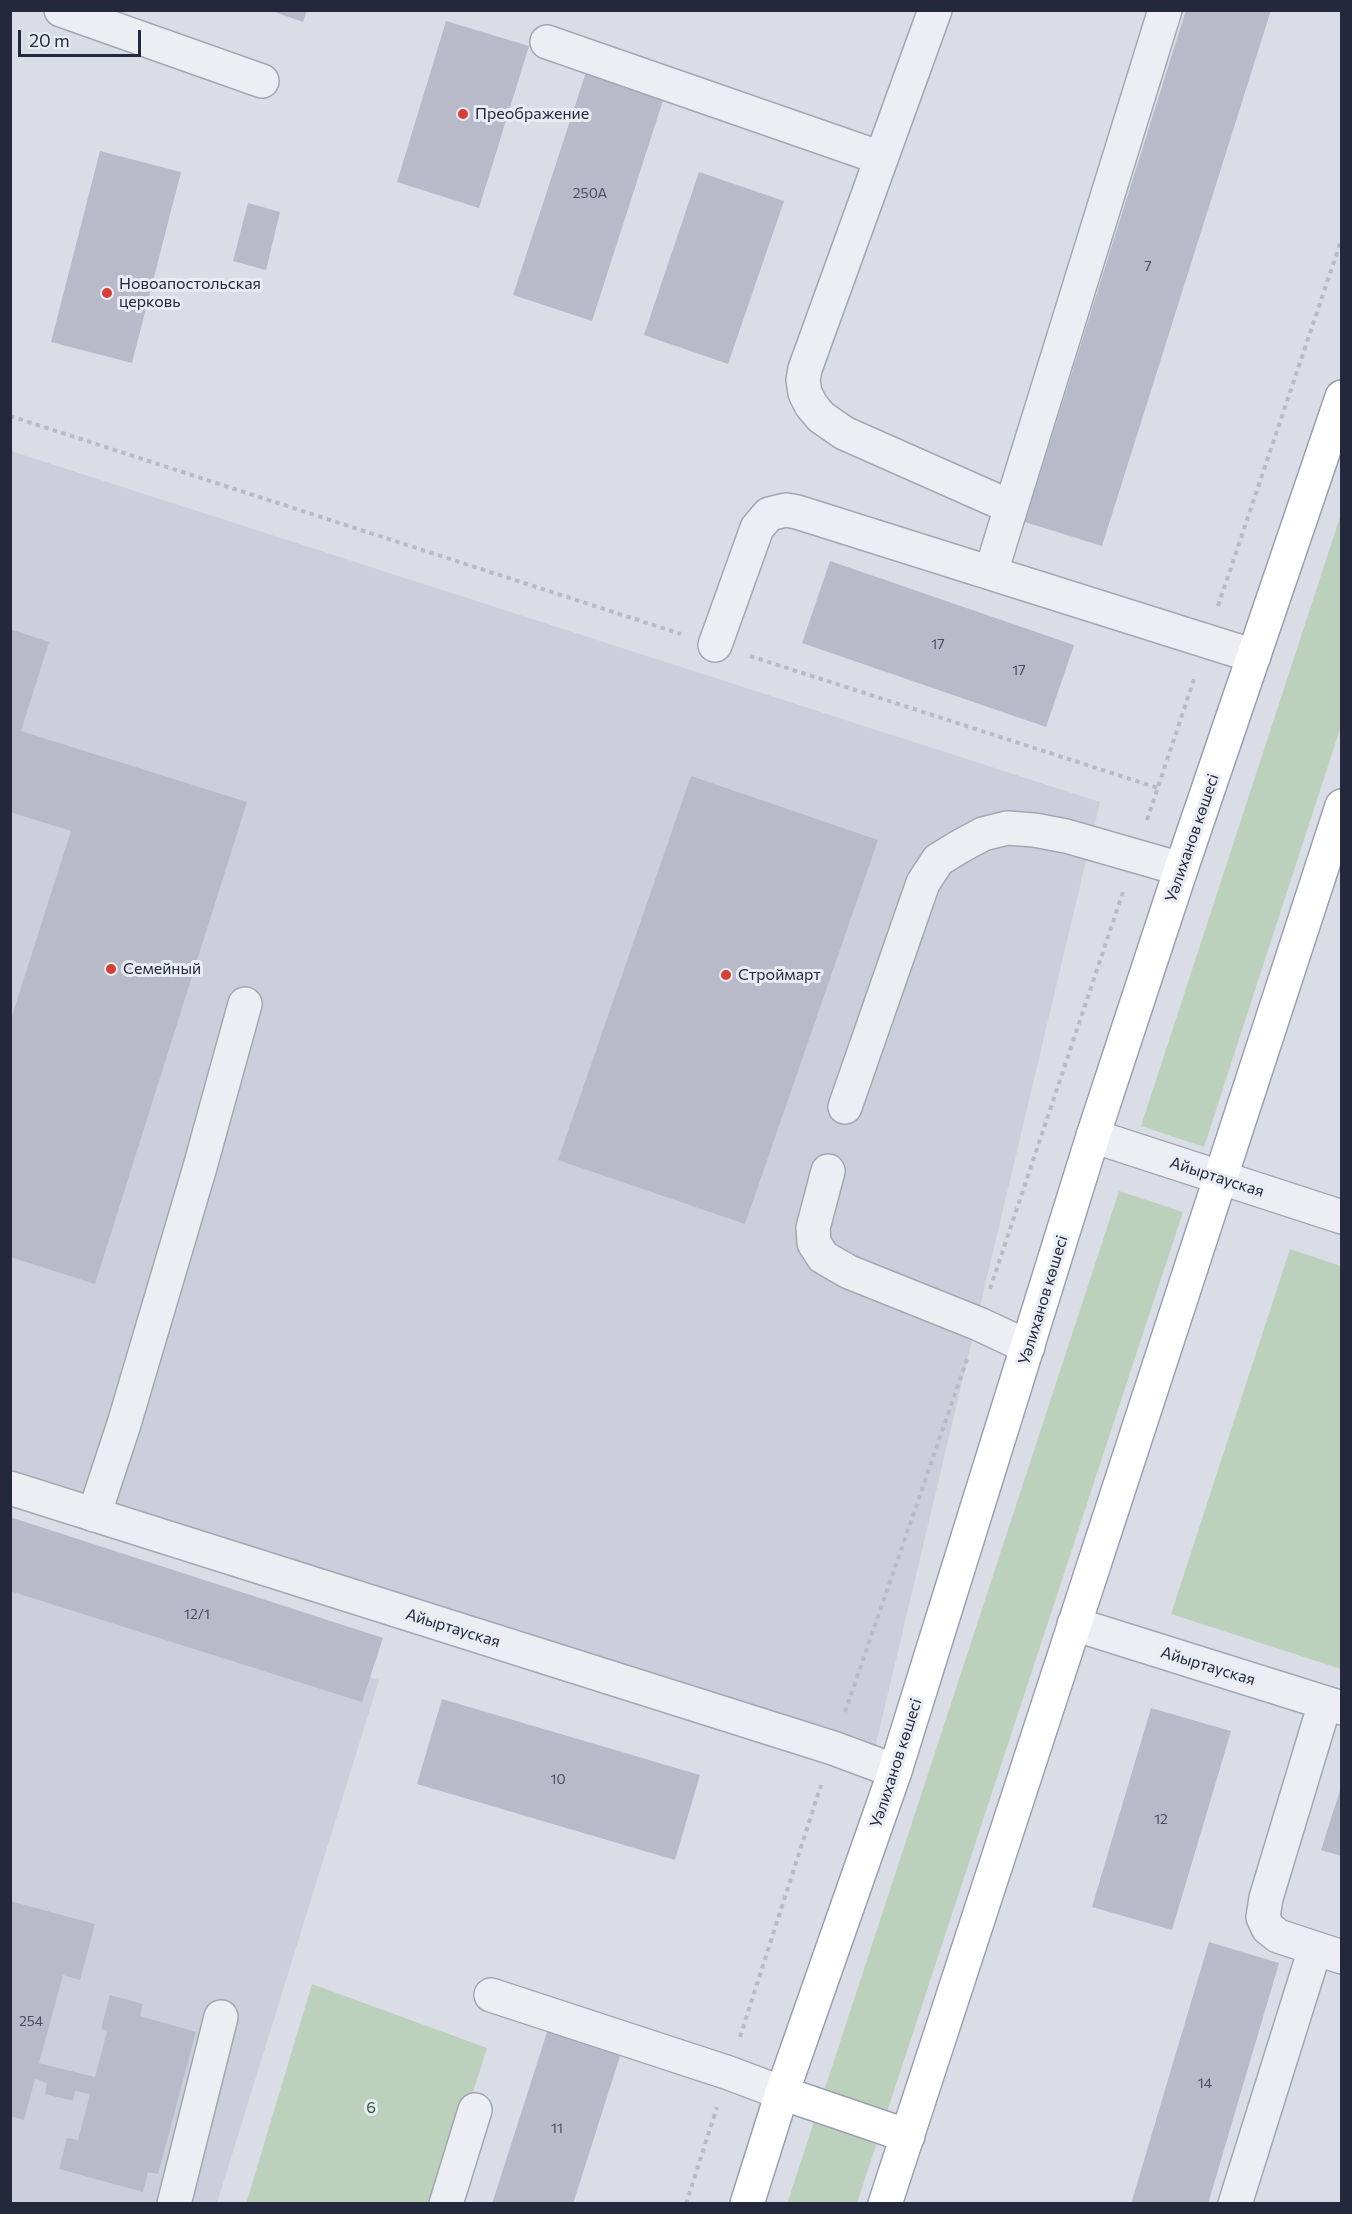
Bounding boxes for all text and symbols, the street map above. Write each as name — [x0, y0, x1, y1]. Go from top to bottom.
scale bar — [21, 18, 144, 56]
text: 20 m — [29, 29, 70, 51]
place label: Преображение — [475, 104, 589, 124]
marker: Преображение — [456, 107, 470, 121]
house number: 250А — [573, 185, 607, 201]
house number: 7 — [1144, 258, 1152, 274]
place label: Новоапостольская церковь — [119, 274, 261, 312]
marker: Новоапостольская церковь — [100, 286, 114, 300]
house number: 17 — [931, 636, 945, 652]
house number: 17 — [1012, 662, 1026, 678]
street label: Уәлиханов көшесі — [1161, 771, 1223, 905]
place label: Семейный — [123, 959, 201, 979]
marker: Семейный — [104, 962, 118, 976]
place label: Строймарт — [738, 965, 821, 985]
marker: Строймарт — [719, 968, 733, 982]
street label: Айыртауская — [1167, 1153, 1267, 1201]
street label: Уәлиханов көшесі — [1014, 1233, 1072, 1367]
street label: Айыртауская — [403, 1605, 503, 1651]
house number: 12/1 — [184, 1606, 210, 1622]
street label: Айыртауская — [1158, 1643, 1258, 1689]
street label: Уәлиханов көшесі — [866, 1696, 926, 1830]
house number: 10 — [550, 1771, 566, 1787]
house number: 12 — [1154, 1811, 1168, 1827]
house number: 254 — [19, 2013, 43, 2029]
house number: 14 — [1198, 2075, 1212, 2091]
park label: 6 — [366, 2098, 376, 2118]
house number: 11 — [551, 2120, 563, 2136]

